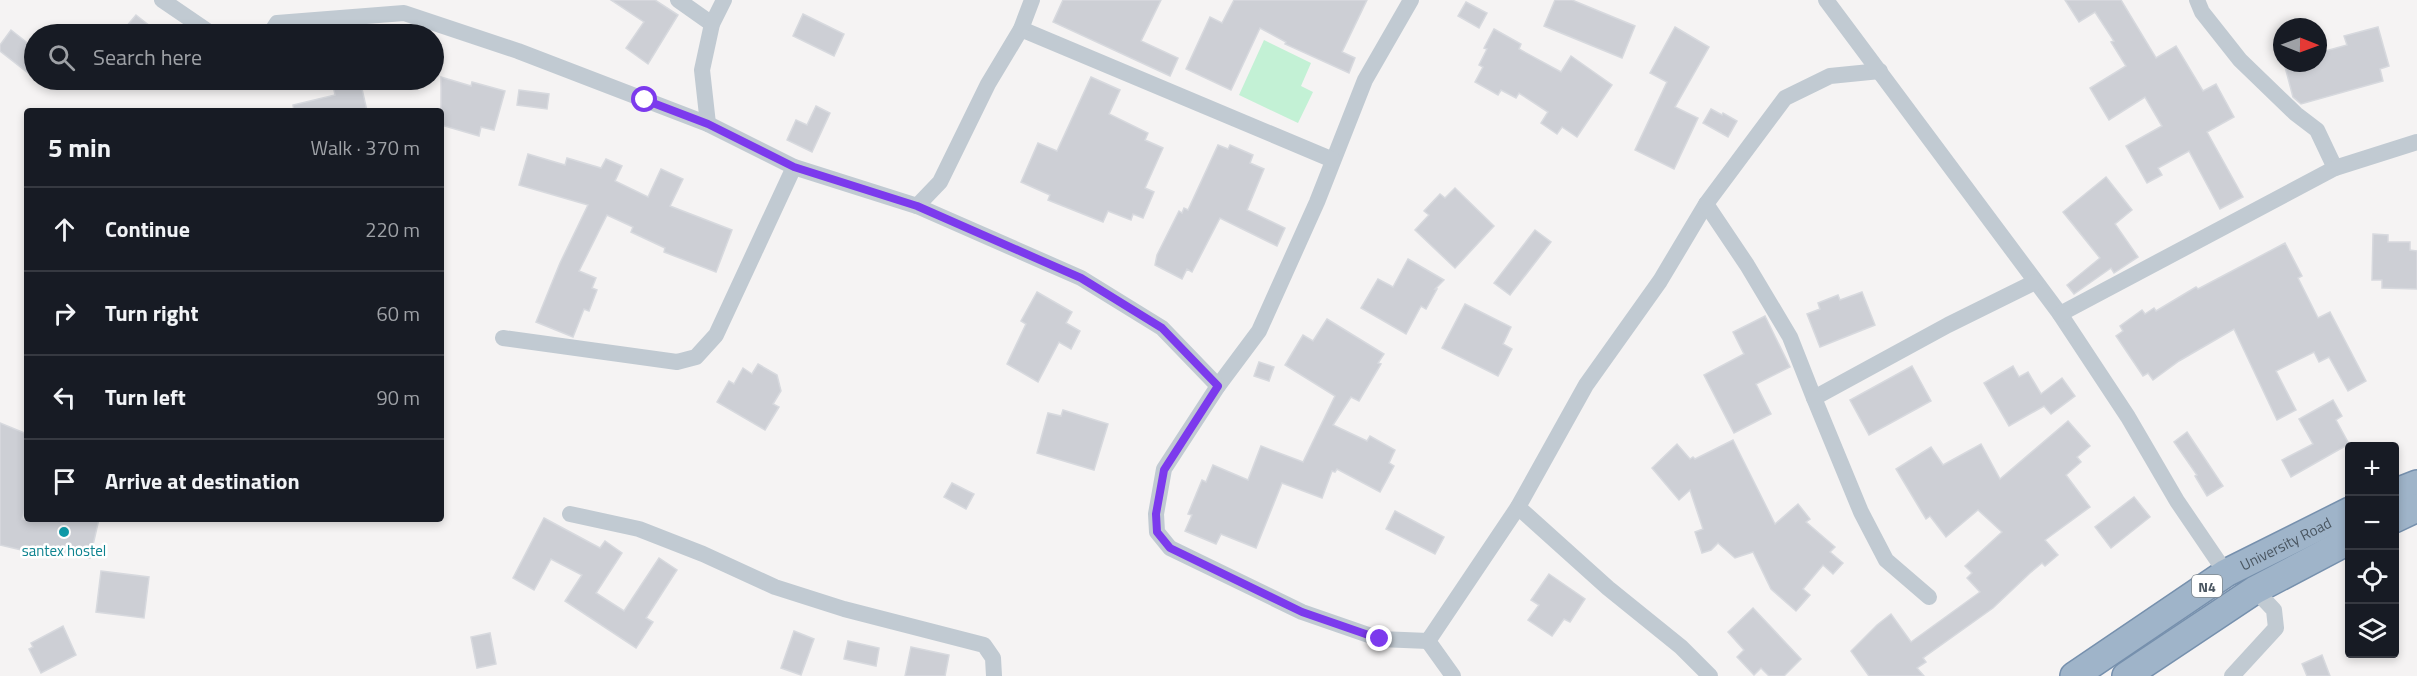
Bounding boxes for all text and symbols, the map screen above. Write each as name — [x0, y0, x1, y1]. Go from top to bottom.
north arrow — [2273, 18, 2327, 72]
search box — [24, 24, 444, 90]
text: Search here — [93, 40, 202, 74]
icon: search — [45, 41, 78, 74]
route start — [631, 86, 657, 112]
text: 5 min — [48, 128, 111, 167]
text: Walk · 370 m — [311, 132, 420, 163]
text: Continue — [105, 212, 190, 246]
icon: ahead — [48, 213, 81, 246]
text: 220 m — [365, 214, 420, 245]
text: Turn right — [105, 296, 199, 330]
icon: right — [48, 297, 81, 330]
text: 60 m — [376, 298, 420, 329]
text: Turn left — [105, 380, 186, 414]
icon: left — [48, 381, 81, 414]
text: 90 m — [376, 382, 420, 413]
map controls — [2345, 442, 2399, 658]
button: + — [2345, 442, 2399, 496]
text: Arrive at destination — [105, 464, 300, 498]
icon: arrive — [48, 465, 81, 498]
button: − — [2345, 496, 2399, 550]
street label: University Road — [2236, 511, 2335, 576]
marker: santex hostel — [57, 525, 71, 539]
place label: santex hostel — [22, 539, 106, 562]
button: locate — [2345, 550, 2399, 604]
road number: N4 — [2192, 575, 2222, 597]
button: layers — [2345, 604, 2399, 658]
route end — [1366, 625, 1392, 651]

